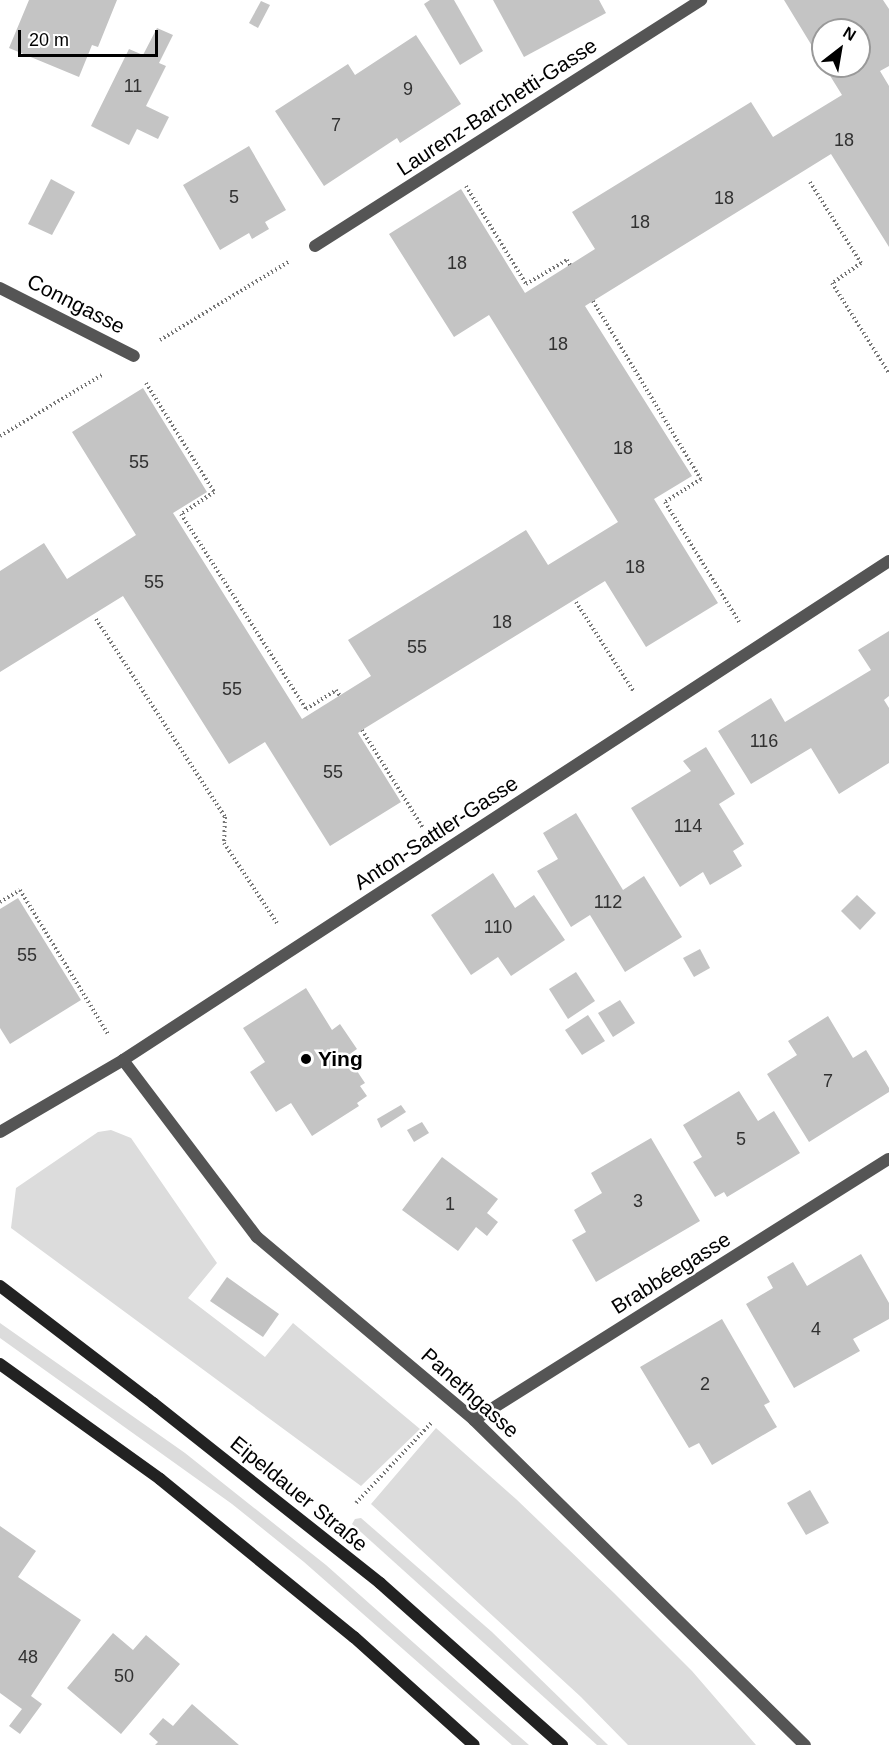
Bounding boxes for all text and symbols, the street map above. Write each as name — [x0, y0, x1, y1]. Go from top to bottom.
scale bar — [21, 18, 160, 56]
north arrow — [811, 18, 871, 78]
text: N — [840, 24, 859, 44]
text: 20 m — [29, 30, 69, 50]
street label: Laurenz-Barchetti-Gasse — [392, 33, 602, 181]
house number: 11 — [124, 75, 142, 97]
house number: 9 — [403, 78, 413, 100]
house number: 7 — [331, 114, 341, 136]
house number: 18 — [834, 129, 854, 151]
house number: 5 — [229, 186, 239, 208]
house number: 18 — [714, 187, 734, 209]
house number: 18 — [630, 211, 650, 233]
house number: 18 — [447, 252, 467, 274]
street label: Conngasse — [23, 269, 129, 339]
house number: 18 — [548, 333, 568, 355]
house number: 18 — [613, 437, 633, 459]
house number: 55 — [129, 451, 149, 473]
house number: 18 — [625, 556, 645, 578]
house number: 55 — [144, 571, 164, 593]
house number: 18 — [492, 611, 512, 633]
house number: 55 — [407, 636, 427, 658]
house number: 55 — [222, 678, 242, 700]
house number: 116 — [750, 730, 778, 752]
house number: 55 — [323, 761, 343, 783]
street label: Anton-Sattler-Gasse — [349, 771, 523, 895]
house number: 114 — [674, 815, 702, 837]
house number: 112 — [594, 891, 622, 913]
house number: 110 — [484, 916, 512, 938]
house number: 55 — [17, 944, 37, 966]
place label: Ying — [318, 1046, 363, 1072]
marker: Ying — [299, 1052, 313, 1066]
house number: 7 — [823, 1070, 833, 1092]
house number: 5 — [736, 1128, 746, 1150]
house number: 3 — [633, 1190, 643, 1212]
house number: 1 — [445, 1193, 455, 1215]
street label: Brabbéegasse — [607, 1226, 735, 1320]
house number: 4 — [811, 1318, 821, 1340]
street label: Panethgasse — [416, 1343, 524, 1443]
house number: 2 — [700, 1373, 710, 1395]
street label: Eipeldauer Straße — [225, 1431, 373, 1557]
house number: 48 — [18, 1646, 38, 1668]
house number: 50 — [114, 1665, 134, 1687]

